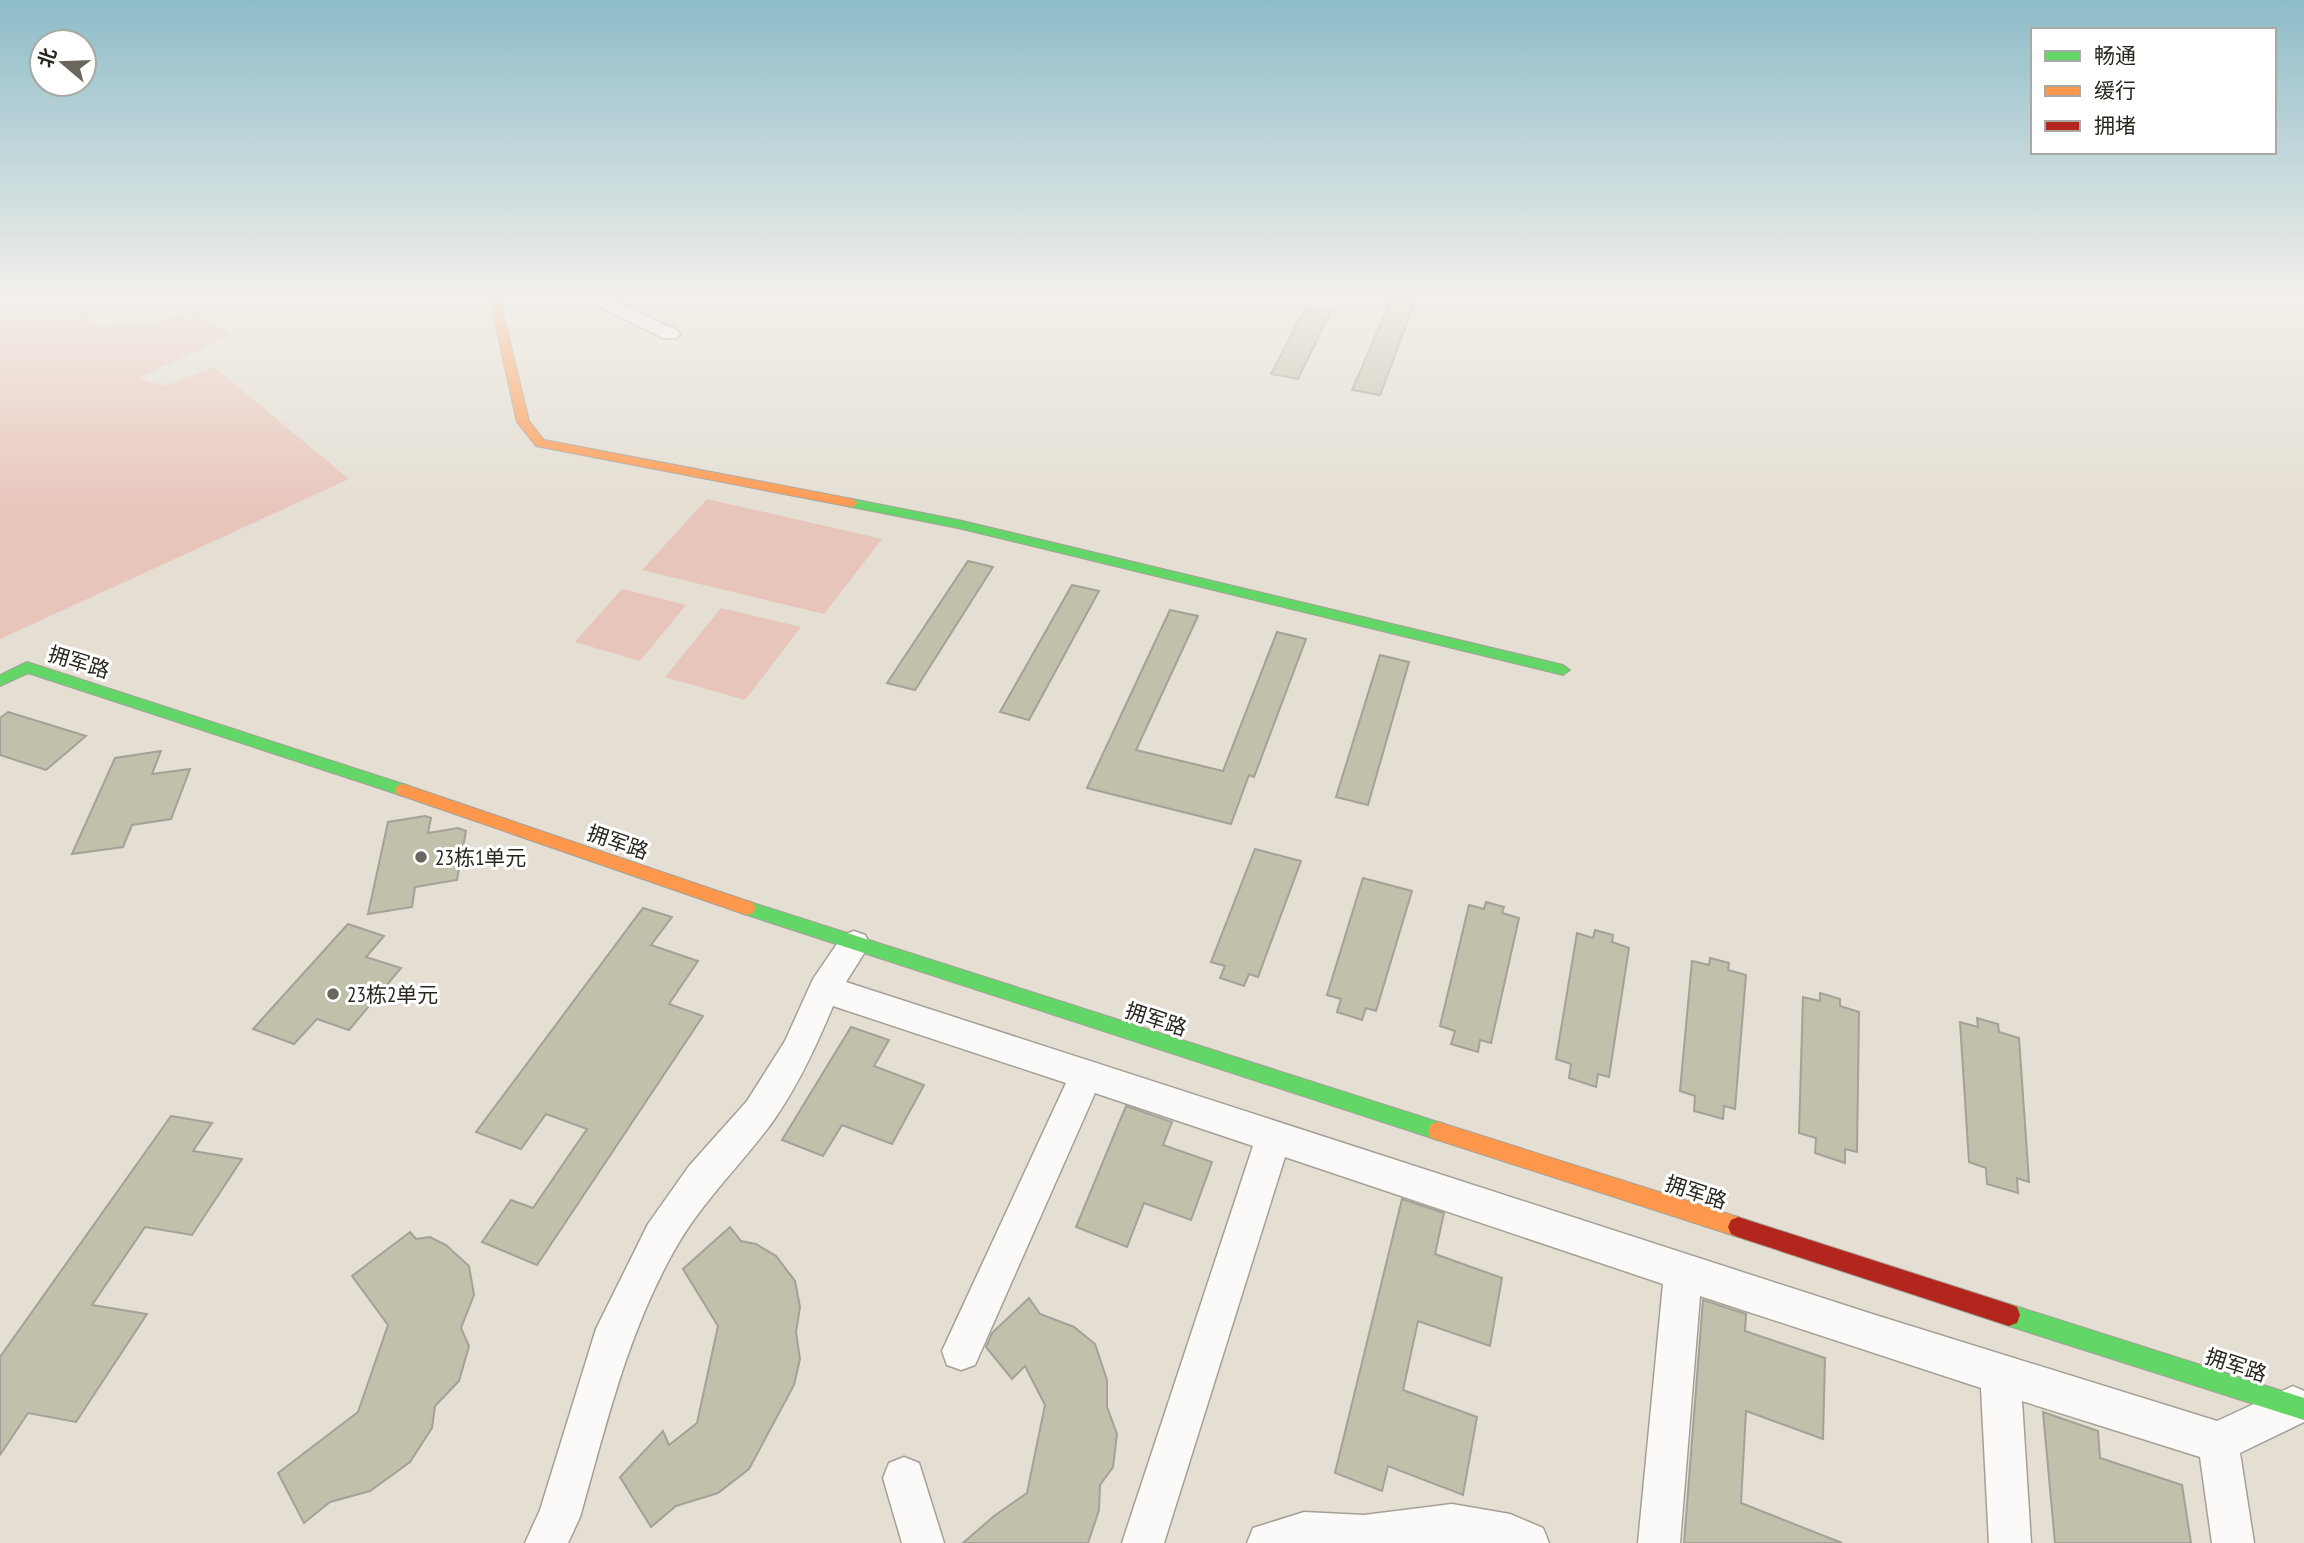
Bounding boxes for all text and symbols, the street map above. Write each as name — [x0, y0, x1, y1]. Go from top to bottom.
north arrow — [28, 28, 98, 98]
legend — [2031, 28, 2276, 154]
text: 畅通 — [2094, 42, 2136, 69]
text: 北 — [32, 45, 61, 70]
text: 缓行 — [2094, 77, 2136, 104]
text: 拥堵 — [2094, 112, 2136, 139]
street label: 拥军路 — [45, 640, 113, 684]
street label: 拥军路 — [584, 819, 652, 865]
place label: 23栋1单元 — [435, 844, 526, 871]
marker: 23栋1单元 — [413, 849, 429, 865]
place label: 23栋2单元 — [347, 981, 438, 1008]
marker: 23栋2单元 — [325, 986, 341, 1002]
street label: 拥军路 — [1122, 996, 1190, 1042]
street label: 拥军路 — [1662, 1169, 1730, 1215]
street label: 拥军路 — [2202, 1342, 2270, 1388]

